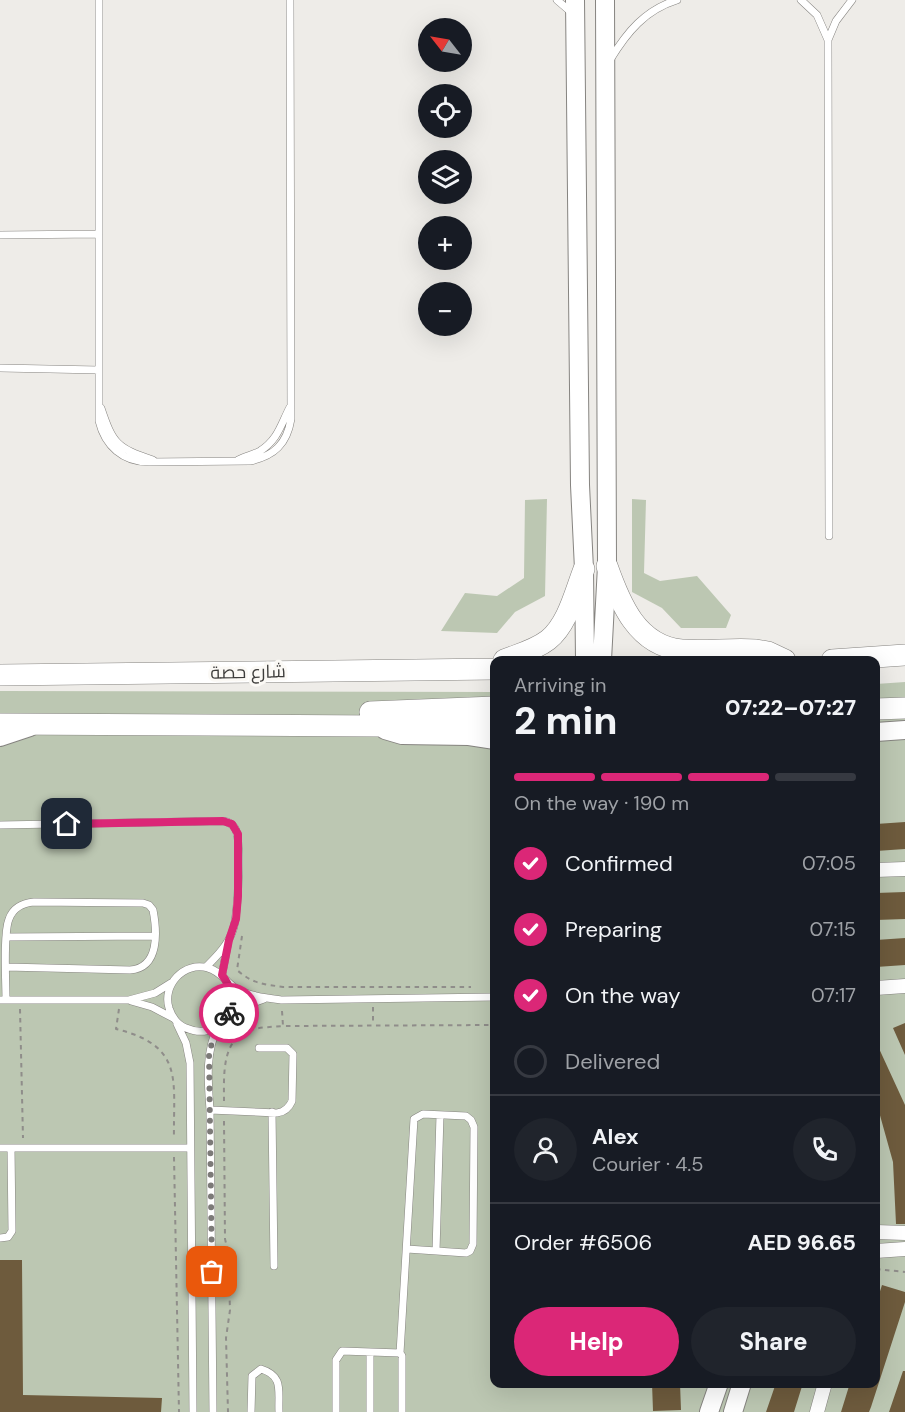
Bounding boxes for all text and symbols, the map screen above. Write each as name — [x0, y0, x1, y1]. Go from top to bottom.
north arrow — [418, 18, 472, 72]
map controls — [418, 18, 472, 336]
button: locate — [418, 84, 472, 138]
button: layers — [418, 150, 472, 204]
button: + — [418, 216, 472, 270]
button: − — [418, 282, 472, 336]
street label: شارع حصة — [210, 659, 286, 685]
text: Arriving in — [514, 672, 606, 698]
text: 07:22–07:27 — [725, 693, 856, 722]
text: 2 min — [514, 695, 618, 746]
text: On the way · 190 m — [514, 790, 689, 816]
pin — [41, 798, 92, 849]
icon: home — [50, 807, 83, 840]
icon: check — [514, 847, 547, 880]
text: Confirmed — [565, 849, 673, 878]
text: 07:05 — [802, 850, 856, 876]
icon: check — [514, 913, 547, 946]
text: Preparing — [565, 915, 662, 944]
text: 07:15 — [809, 916, 856, 942]
icon: check — [514, 979, 547, 1012]
text: On the way — [565, 981, 680, 1010]
text: 07:17 — [811, 982, 856, 1008]
courier — [199, 983, 259, 1043]
icon: bike — [213, 997, 246, 1030]
text: Delivered — [565, 1047, 660, 1076]
button: person — [514, 1118, 577, 1181]
button: phone — [793, 1118, 856, 1181]
text: Alex — [592, 1122, 639, 1151]
text: Courier · 4.5 — [592, 1151, 704, 1177]
text: Order #6506 — [514, 1228, 652, 1257]
text: AED 96.65 — [748, 1228, 856, 1257]
pin — [186, 1246, 237, 1297]
icon: bag — [195, 1255, 228, 1288]
button: Help — [514, 1307, 679, 1376]
button: Share — [691, 1307, 856, 1376]

